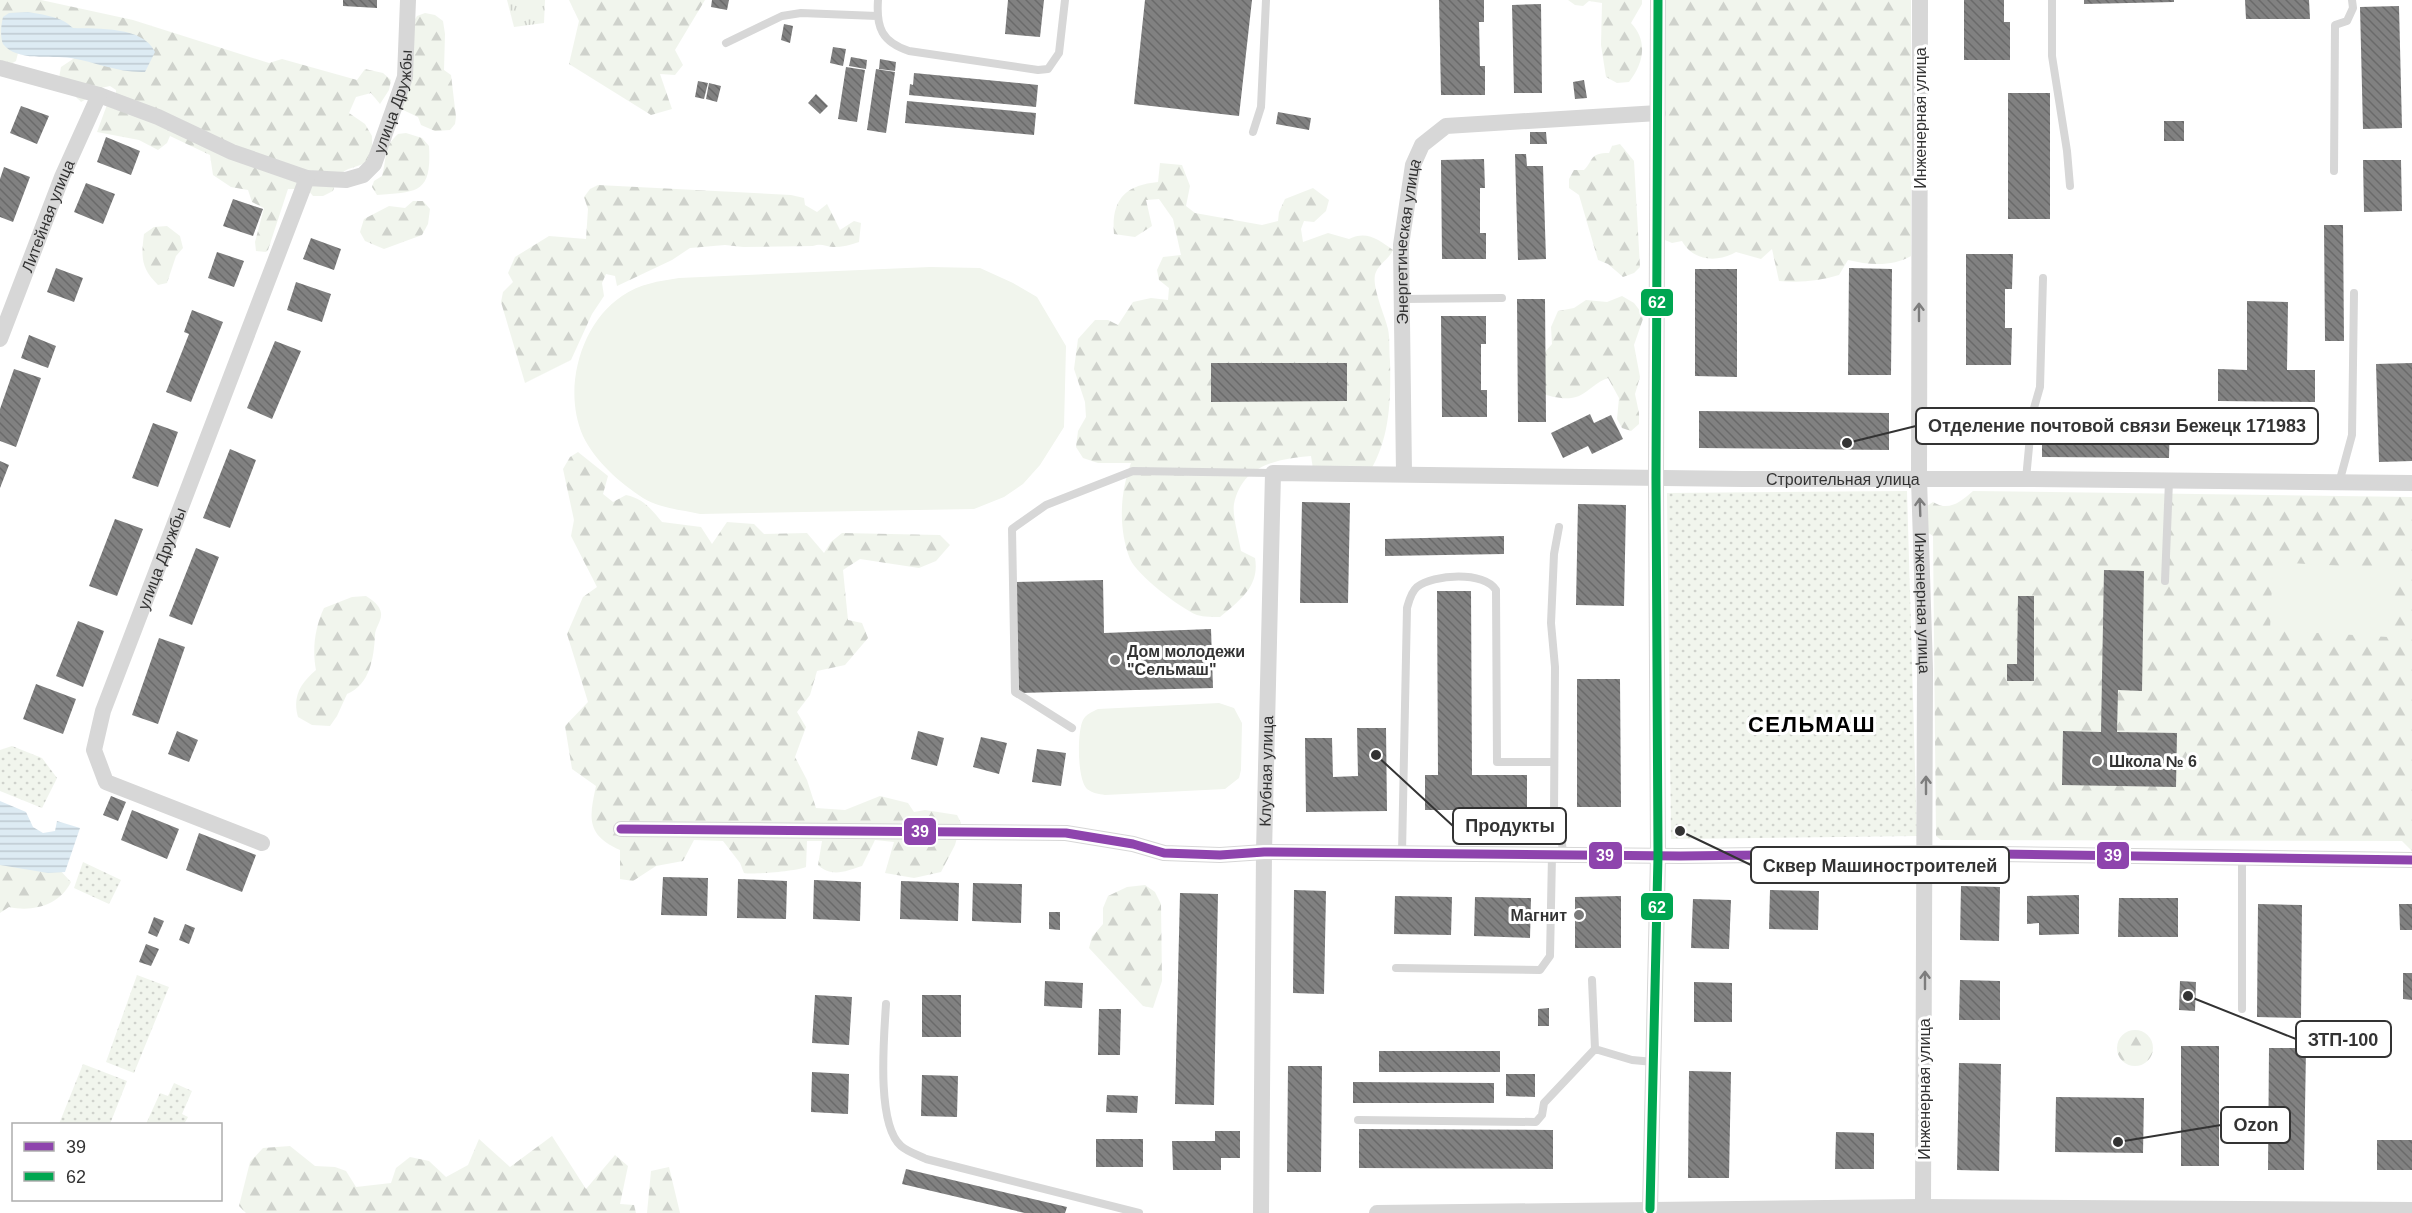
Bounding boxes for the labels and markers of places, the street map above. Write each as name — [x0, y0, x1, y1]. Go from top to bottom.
callout: Отделение почтовой связи Бежецк 171983 — [1916, 408, 2318, 444]
place label: Дом молодежи "Сельмаш" — [1127, 643, 1245, 678]
marker: Дом молодежи "Сельмаш" — [1108, 653, 1122, 667]
place label: Школа № 6 — [2109, 753, 2197, 770]
marker: Школа № 6 — [2090, 754, 2104, 768]
callout: Продукты — [1453, 808, 1566, 844]
callout: Сквер Машиностроителей — [1751, 847, 2009, 883]
place label: Магнит — [1511, 907, 1567, 924]
marker: Магнит — [1572, 908, 1586, 922]
callout: ЗТП-100 — [2296, 1021, 2391, 1057]
callout: Ozon — [2221, 1107, 2290, 1143]

